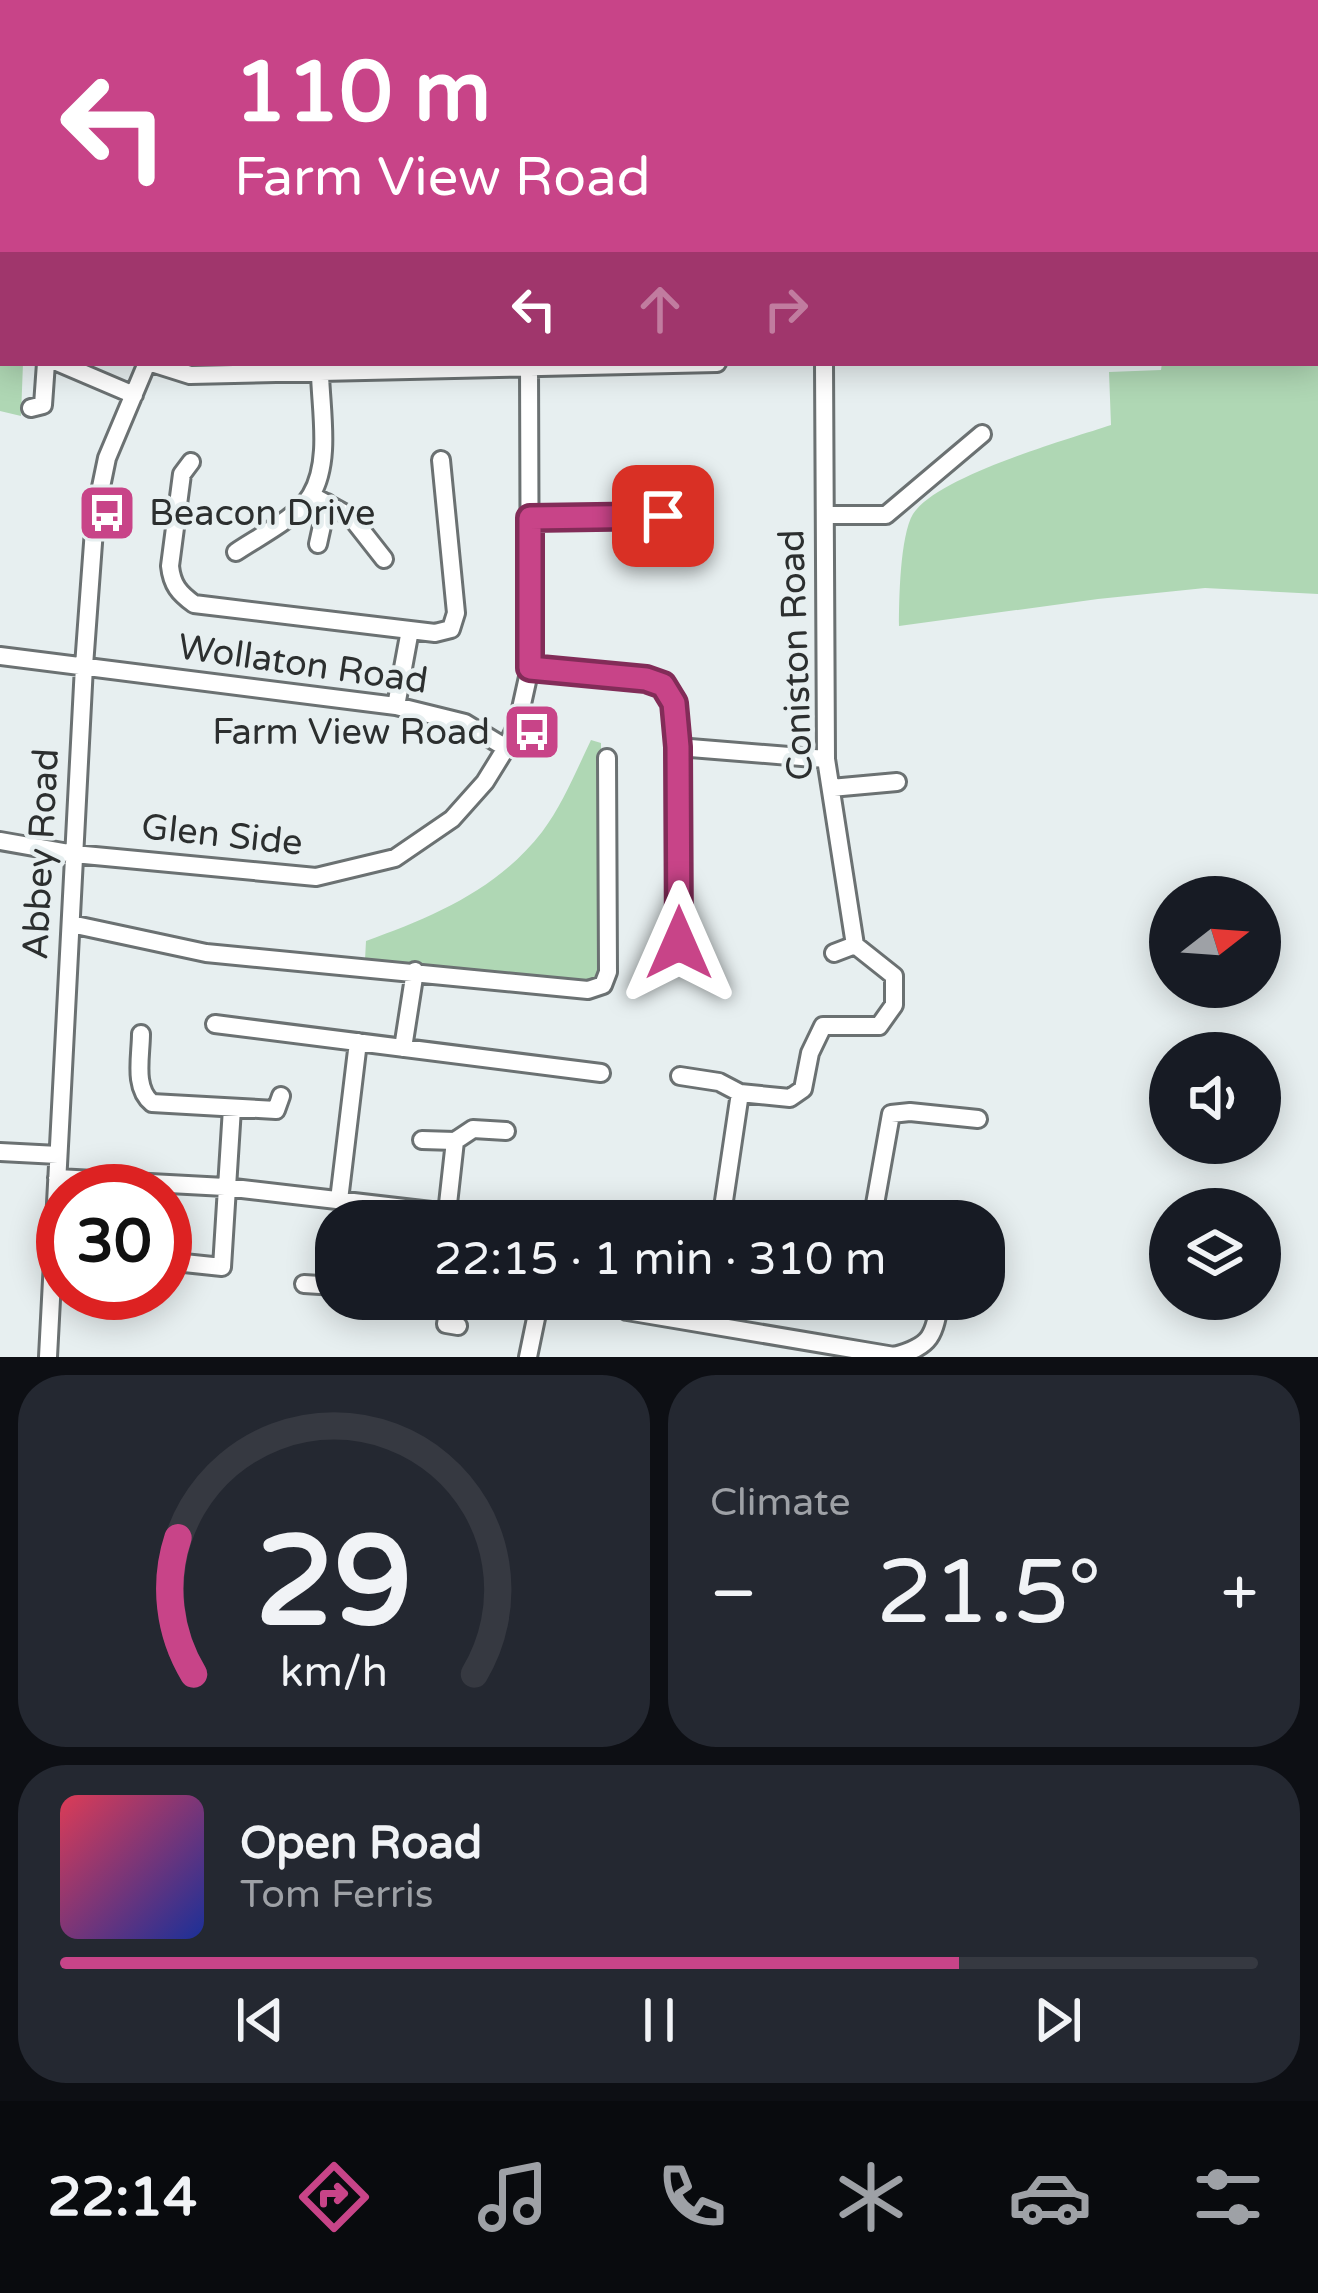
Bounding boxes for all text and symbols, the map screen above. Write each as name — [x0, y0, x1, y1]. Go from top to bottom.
text: 110 m — [234, 43, 491, 144]
icon: left — [36, 48, 192, 204]
text: Farm View Road — [234, 145, 651, 210]
icon: left — [501, 276, 567, 342]
icon: ahead — [627, 276, 693, 342]
icon: right — [753, 276, 819, 342]
pin — [612, 465, 714, 567]
bus stop icon: Beacon Drive — [76, 482, 138, 544]
icon: arrive — [630, 483, 696, 549]
place label: Beacon Drive — [149, 492, 375, 535]
street label: Coniston Road — [770, 529, 822, 781]
street label: Wollaton Road — [175, 625, 431, 703]
bus stop icon: Farm View Road — [501, 701, 563, 763]
place label: Farm View Road — [212, 711, 490, 754]
street label: Abbey Road — [14, 747, 68, 961]
street label: Glen Side — [139, 805, 305, 865]
north arrow — [1149, 876, 1281, 1008]
map controls — [1149, 876, 1281, 1320]
position arrow — [616, 880, 742, 1006]
button: sound — [1149, 1032, 1281, 1164]
speed limit sign: 30 — [36, 1164, 192, 1320]
button: layers — [1149, 1188, 1281, 1320]
text: 22:15 · 1 min · 310 m — [434, 1233, 886, 1287]
text: Climate — [710, 1479, 850, 1526]
text: 29 — [256, 1508, 412, 1659]
text: 21.5° — [876, 1539, 1102, 1648]
text: − — [710, 1554, 757, 1634]
text: + — [1221, 1554, 1258, 1634]
text: km/h — [280, 1647, 388, 1698]
text: Open Road — [240, 1817, 482, 1871]
text: Tom Ferris — [240, 1871, 433, 1918]
icon: previous — [227, 1987, 293, 2053]
icon: pause — [626, 1987, 692, 2053]
icon: next — [1025, 1987, 1091, 2053]
icon: directions — [292, 2155, 376, 2239]
icon: music — [471, 2155, 555, 2239]
icon: phone — [650, 2155, 734, 2239]
icon: climate — [829, 2155, 913, 2239]
icon: car — [1008, 2155, 1092, 2239]
icon: filters — [1186, 2155, 1270, 2239]
text: 22:14 — [47, 2165, 197, 2230]

